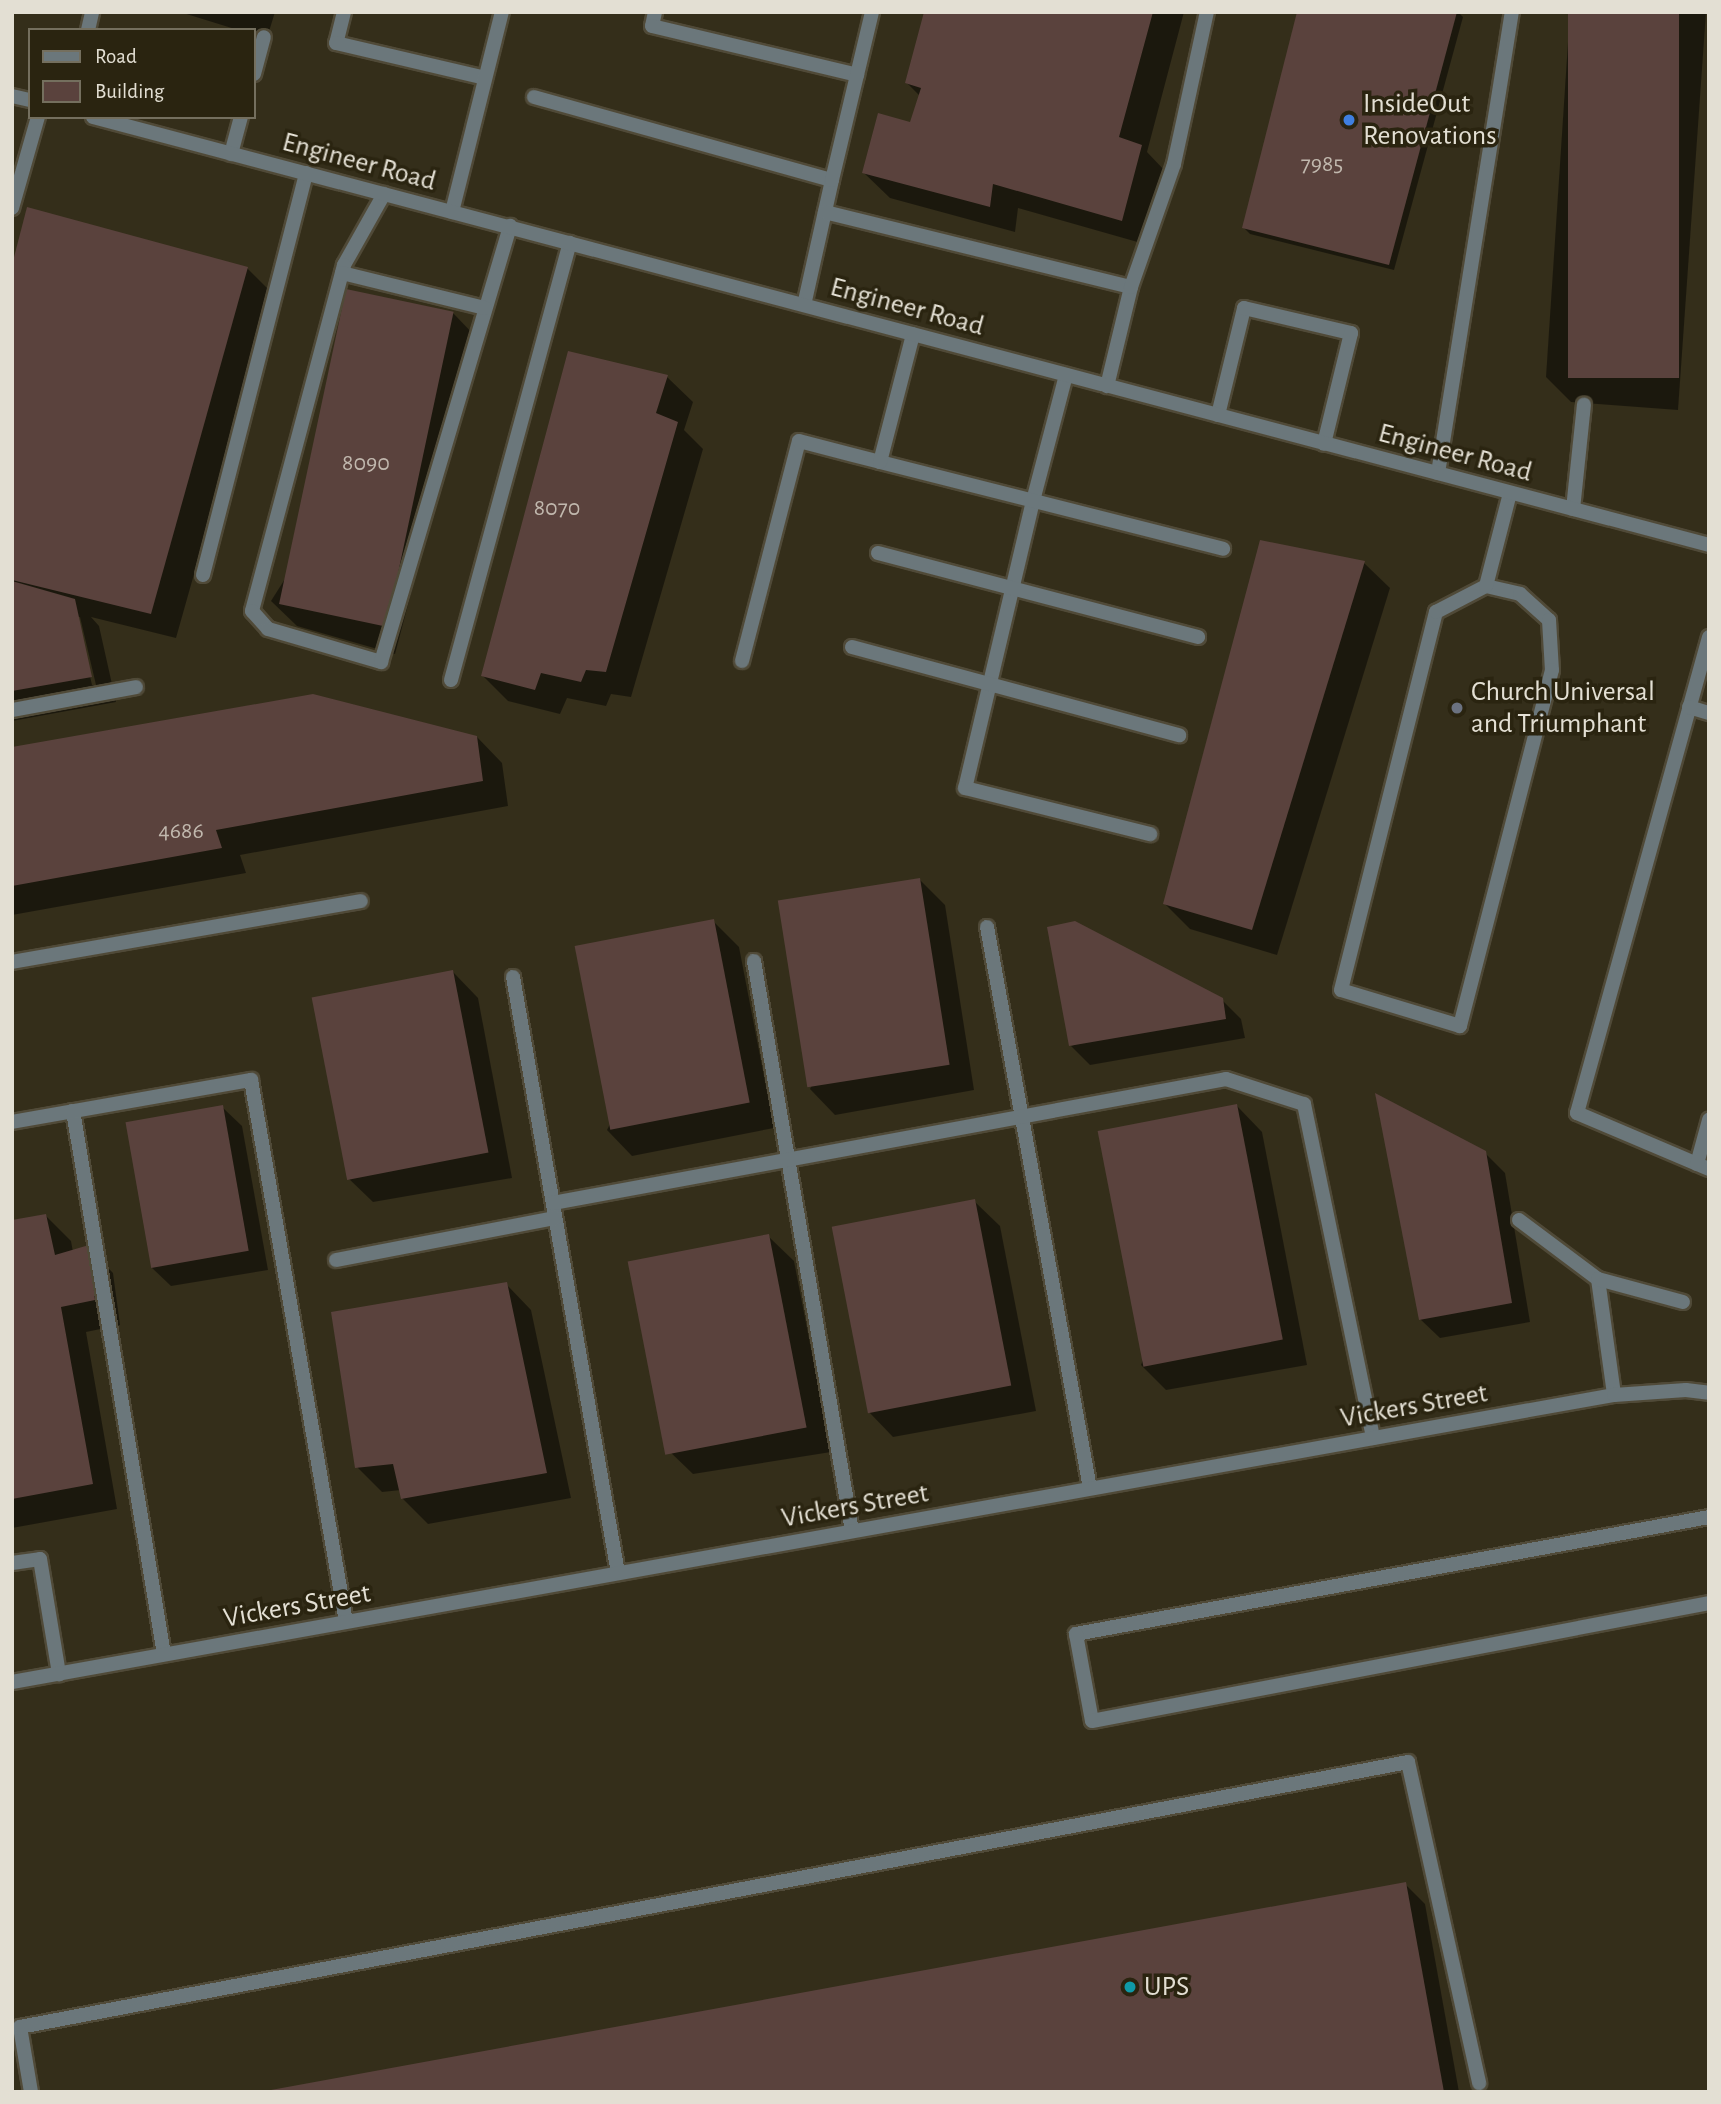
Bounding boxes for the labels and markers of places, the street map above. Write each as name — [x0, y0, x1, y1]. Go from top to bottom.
place label: InsideOut Renovations — [1363, 87, 1497, 153]
marker: InsideOut Renovations — [1341, 112, 1357, 128]
place label: Church Universal and Triumphant — [1471, 675, 1655, 741]
marker: Church Universal and Triumphant — [1449, 700, 1465, 716]
place label: UPS — [1144, 1970, 1189, 2004]
marker: UPS — [1122, 1979, 1138, 1995]

